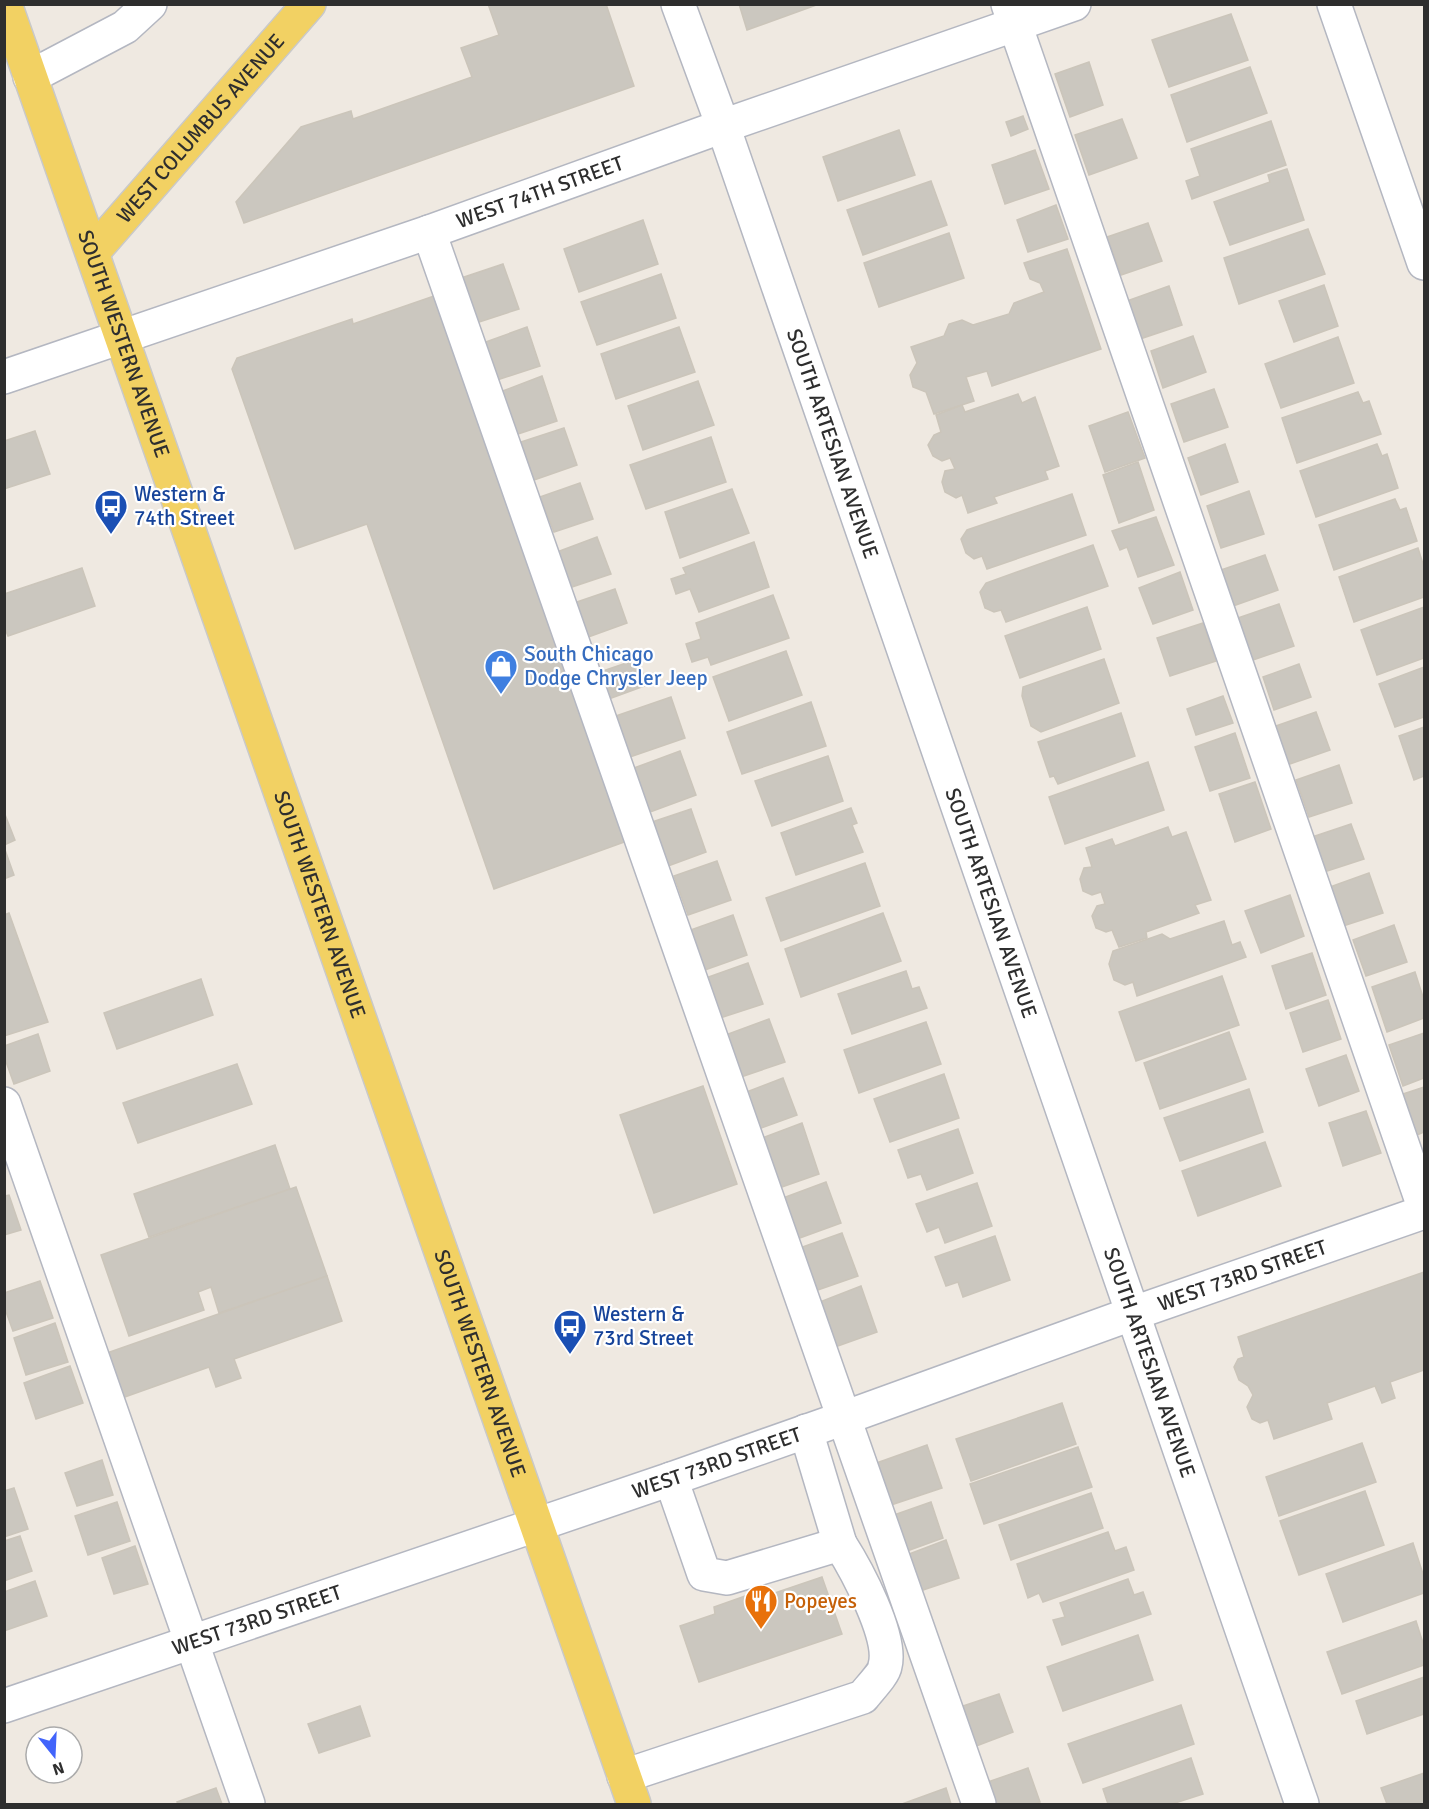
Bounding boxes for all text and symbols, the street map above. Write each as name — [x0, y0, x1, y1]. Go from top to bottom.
street label: WEST COLUMBUS AVENUE — [111, 28, 290, 228]
street label: WEST 74TH STREET — [453, 150, 628, 234]
street label: SOUTH WESTERN AVENUE — [72, 227, 175, 461]
street label: SOUTH ARTESIAN AVENUE — [781, 325, 884, 562]
place label: Western & 74th Street — [134, 481, 235, 531]
bus stop icon: Western & 74th Street — [93, 488, 129, 535]
place label: South Chicago Dodge Chrysler Jeep — [524, 641, 708, 691]
shop icon: South Chicago Dodge Chrysler Jeep — [483, 648, 519, 695]
street label: SOUTH ARTESIAN AVENUE — [939, 785, 1043, 1021]
street label: SOUTH WESTERN AVENUE — [268, 787, 371, 1022]
street label: WEST 73RD STREET — [1154, 1234, 1331, 1317]
street label: SOUTH ARTESIAN AVENUE — [1098, 1244, 1201, 1481]
street label: SOUTH WESTERN AVENUE — [428, 1246, 532, 1481]
place label: Western & 73rd Street — [593, 1301, 694, 1351]
bus stop icon: Western & 73rd Street — [552, 1308, 588, 1355]
street label: WEST 73RD STREET — [629, 1421, 805, 1504]
street label: WEST 73RD STREET — [169, 1579, 346, 1661]
restaurant icon: Popeyes — [743, 1583, 779, 1630]
place label: Popeyes — [784, 1588, 857, 1614]
north arrow — [24, 1725, 84, 1785]
text: N — [50, 1757, 67, 1780]

